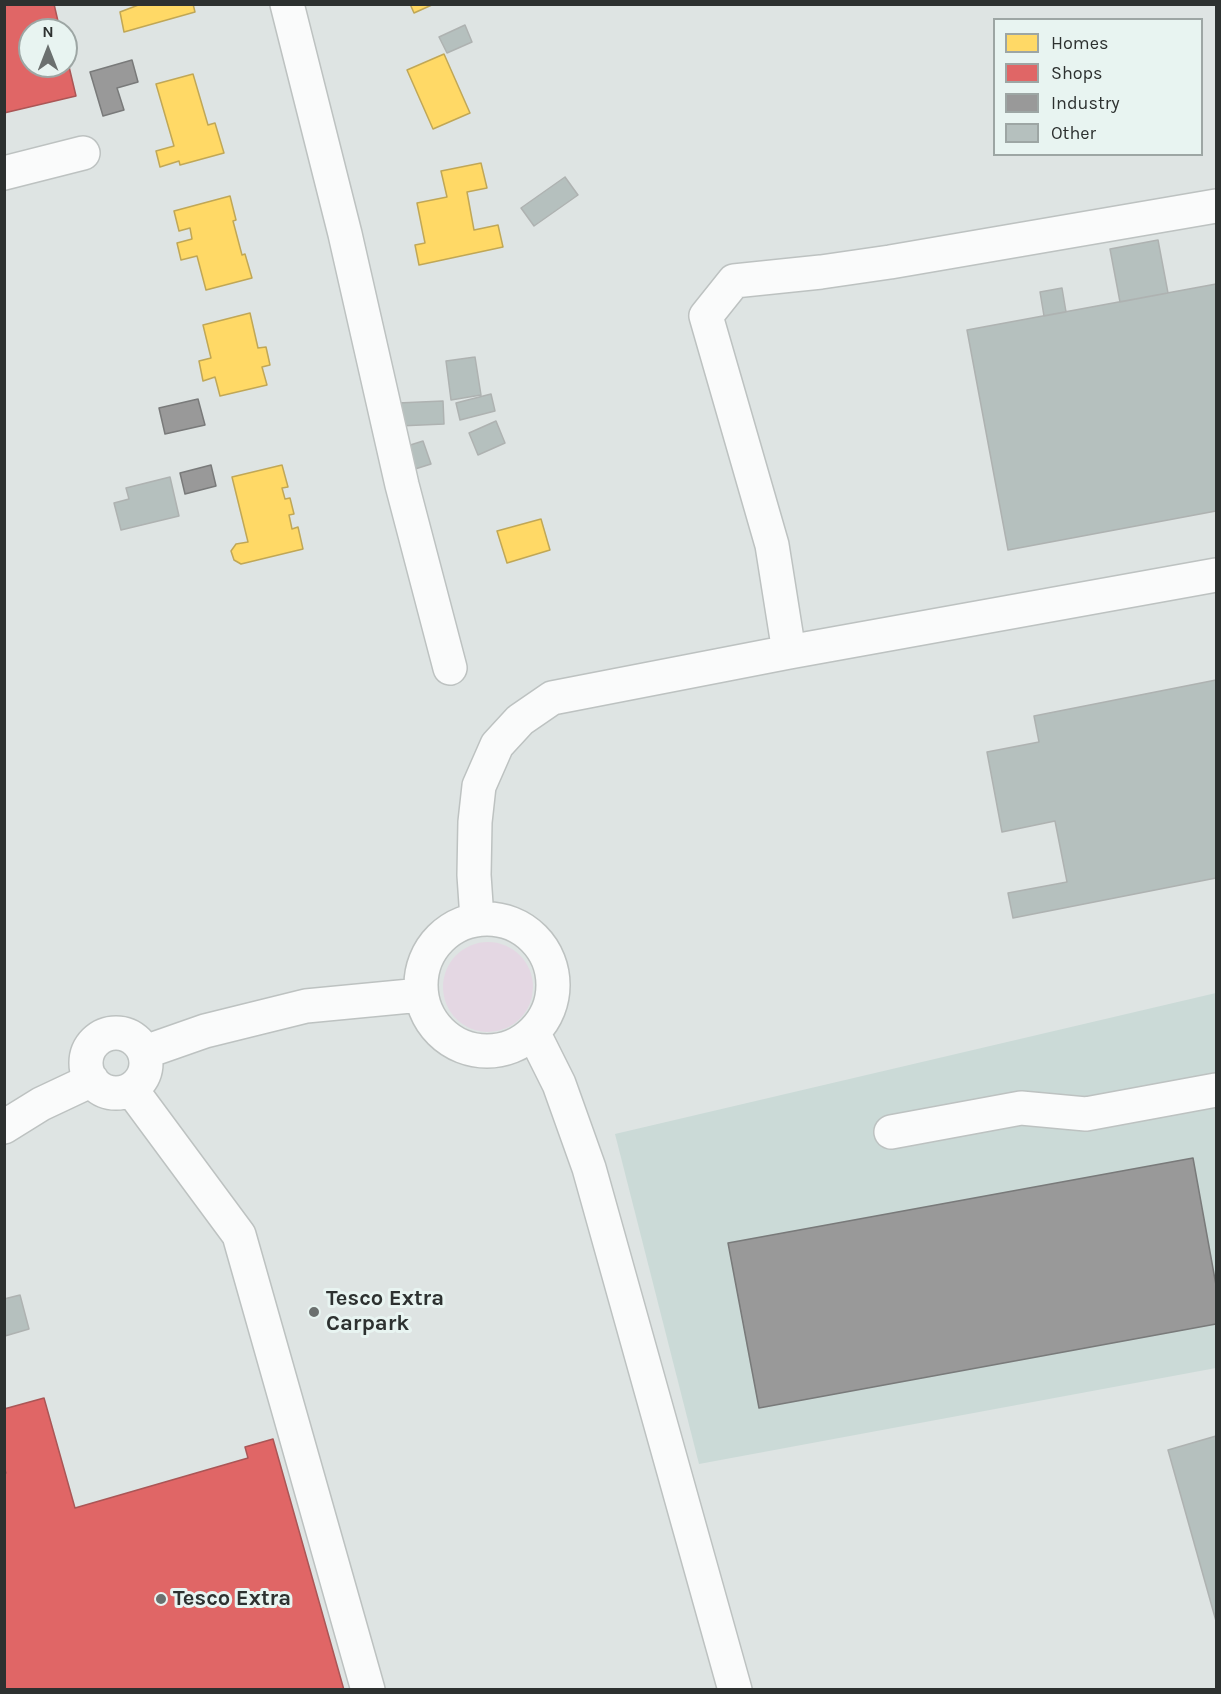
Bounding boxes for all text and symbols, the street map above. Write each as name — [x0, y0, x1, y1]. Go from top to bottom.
north arrow — [18, 18, 78, 78]
legend — [993, 18, 1203, 156]
text: N — [42, 22, 54, 41]
text: Homes — [1051, 32, 1108, 54]
text: Shops — [1051, 62, 1103, 84]
text: Industry — [1051, 92, 1120, 114]
text: Other — [1051, 122, 1096, 144]
place label: Tesco Extra Carpark — [326, 1286, 444, 1338]
marker: Tesco Extra Carpark — [307, 1305, 321, 1319]
place label: Tesco Extra — [173, 1586, 291, 1612]
marker: Tesco Extra — [154, 1592, 168, 1606]

